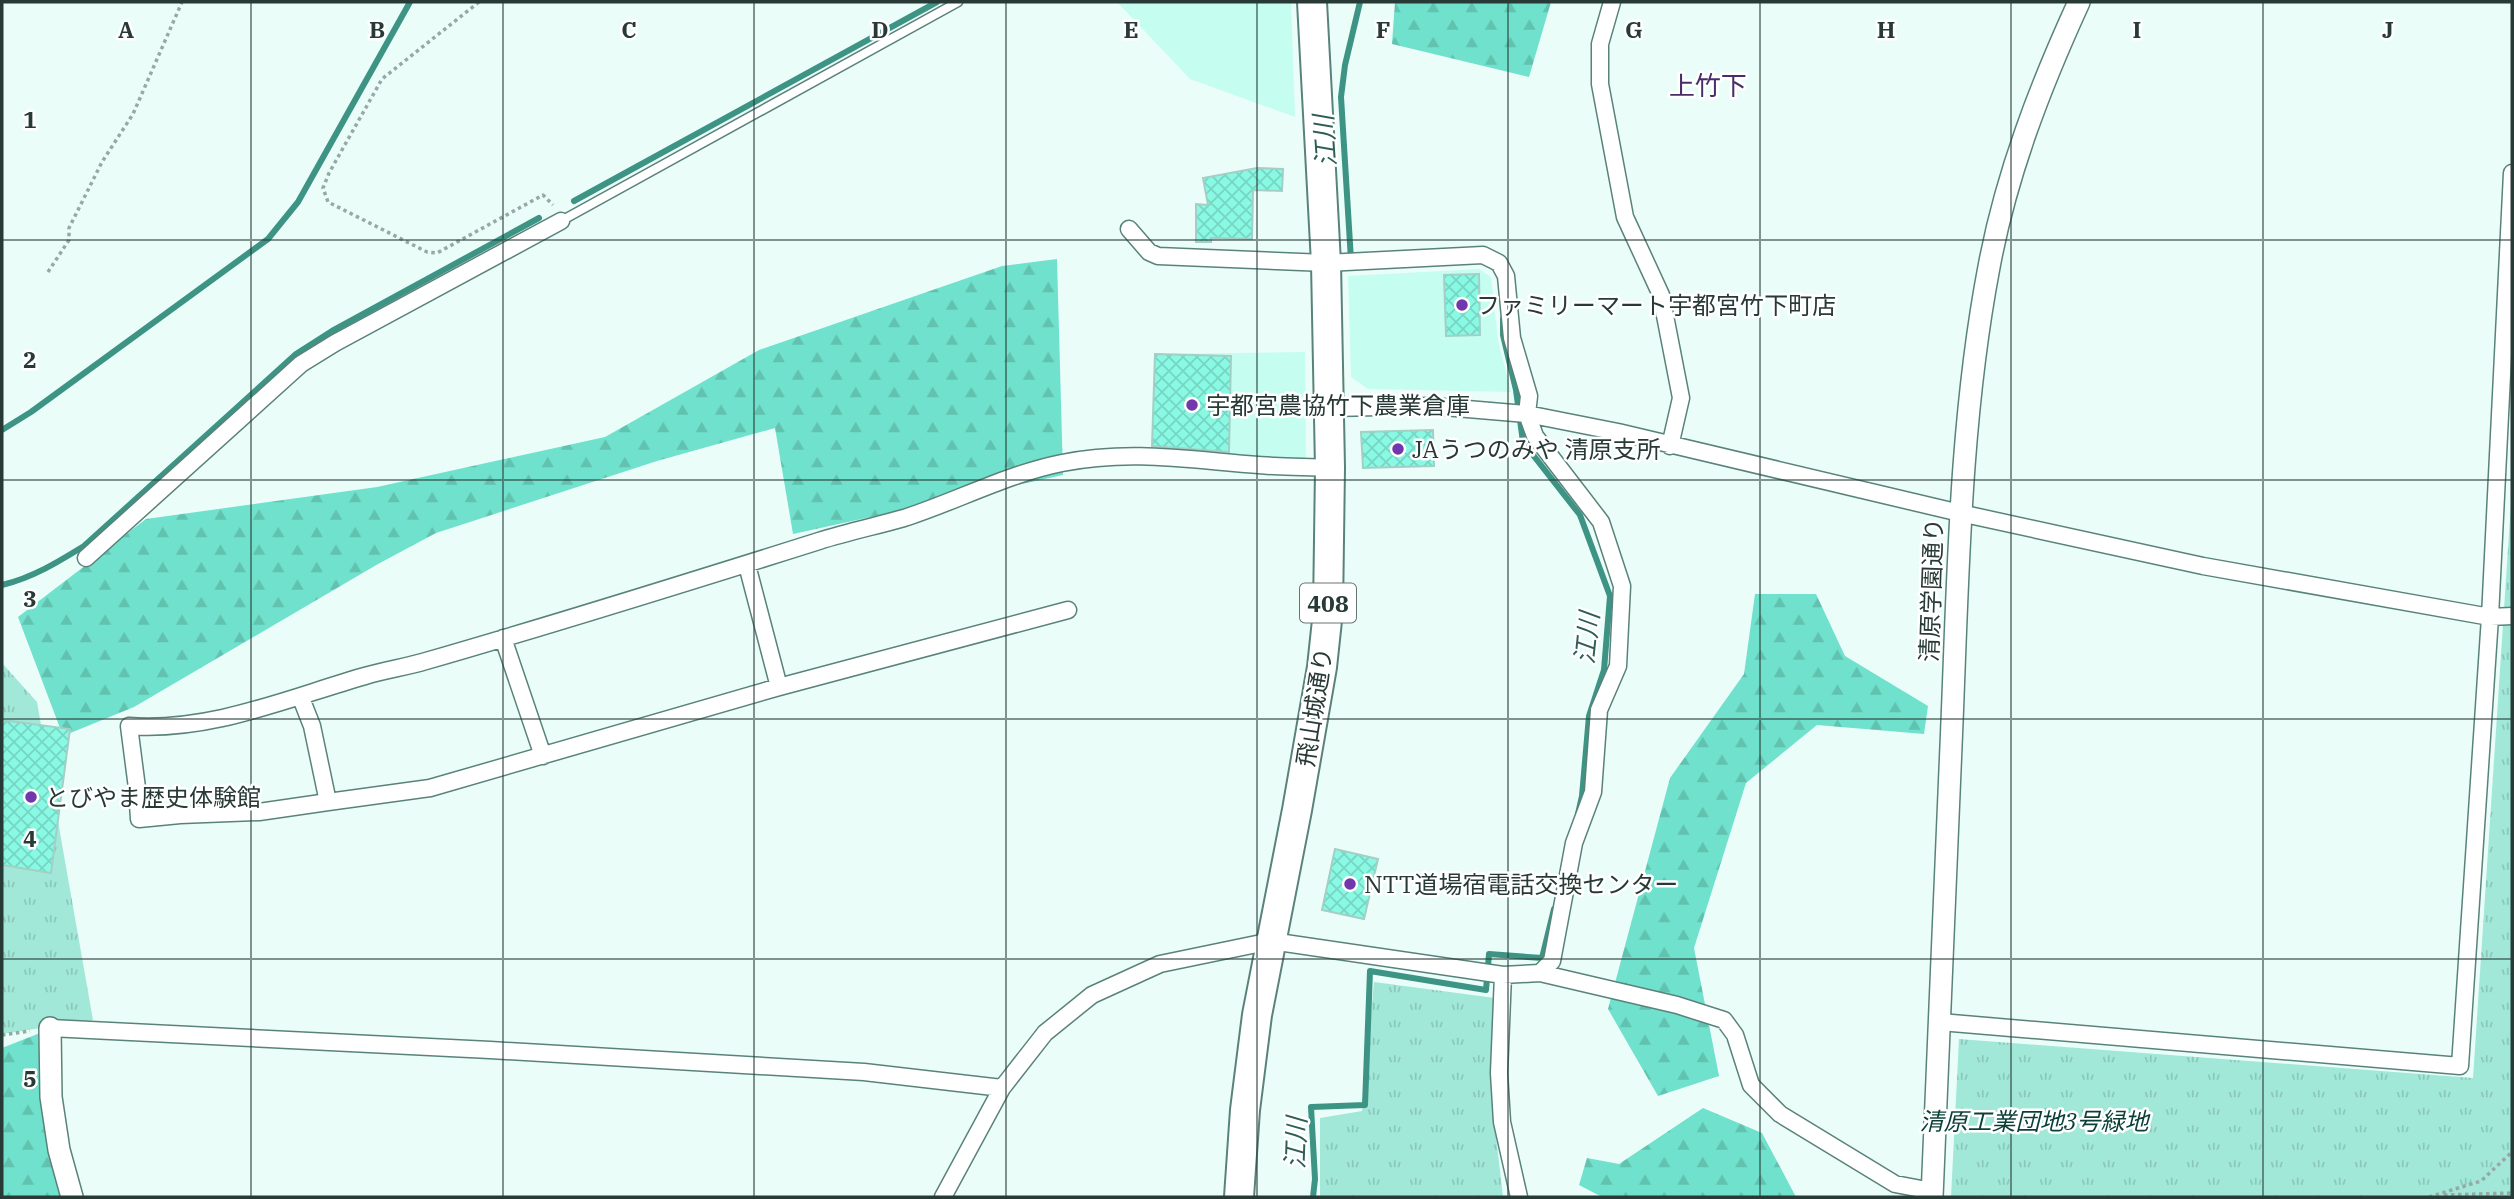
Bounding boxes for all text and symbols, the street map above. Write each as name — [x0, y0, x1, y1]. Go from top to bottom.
text: A — [118, 14, 134, 44]
text: B — [369, 14, 385, 44]
text: C — [621, 14, 637, 44]
text: D — [871, 14, 889, 44]
text: E — [1123, 14, 1139, 44]
text: F — [1376, 14, 1390, 44]
text: G — [1625, 14, 1643, 44]
text: H — [1877, 14, 1895, 44]
text: I — [2133, 14, 2141, 44]
text: J — [2382, 14, 2394, 44]
district label: 上竹下 — [1669, 68, 1747, 102]
text: 1 — [23, 104, 37, 134]
water label: 江川 — [1305, 111, 1343, 168]
place label: ファミリーマート宇都宮竹下町店 — [1476, 289, 1836, 321]
marker: ファミリーマート宇都宮竹下町店 — [1454, 297, 1470, 313]
text: 2 — [23, 344, 37, 374]
place label: 宇都宮農協竹下農業倉庫 — [1206, 389, 1470, 421]
marker: 宇都宮農協竹下農業倉庫 — [1184, 397, 1200, 413]
place label: JAうつのみや 清原支所 — [1412, 433, 1660, 465]
marker: JAうつのみや 清原支所 — [1390, 441, 1406, 457]
street label: 清原学園通り — [1912, 517, 1950, 663]
text: 3 — [23, 583, 37, 613]
road number: 408 — [1300, 583, 1356, 622]
water label: 江川 — [1566, 607, 1606, 666]
street label: 飛山城通り — [1289, 645, 1339, 769]
place label: とびやま歴史体験館 — [45, 781, 261, 813]
marker: とびやま歴史体験館 — [23, 789, 39, 805]
text: 4 — [23, 823, 37, 853]
place label: NTT道場宿電話交換センター — [1364, 868, 1679, 900]
marker: NTT道場宿電話交換センター — [1342, 876, 1358, 892]
text: 5 — [23, 1063, 37, 1093]
park label: 清原工業団地3号緑地 — [1919, 1105, 2152, 1137]
water label: 江川 — [1277, 1113, 1313, 1170]

